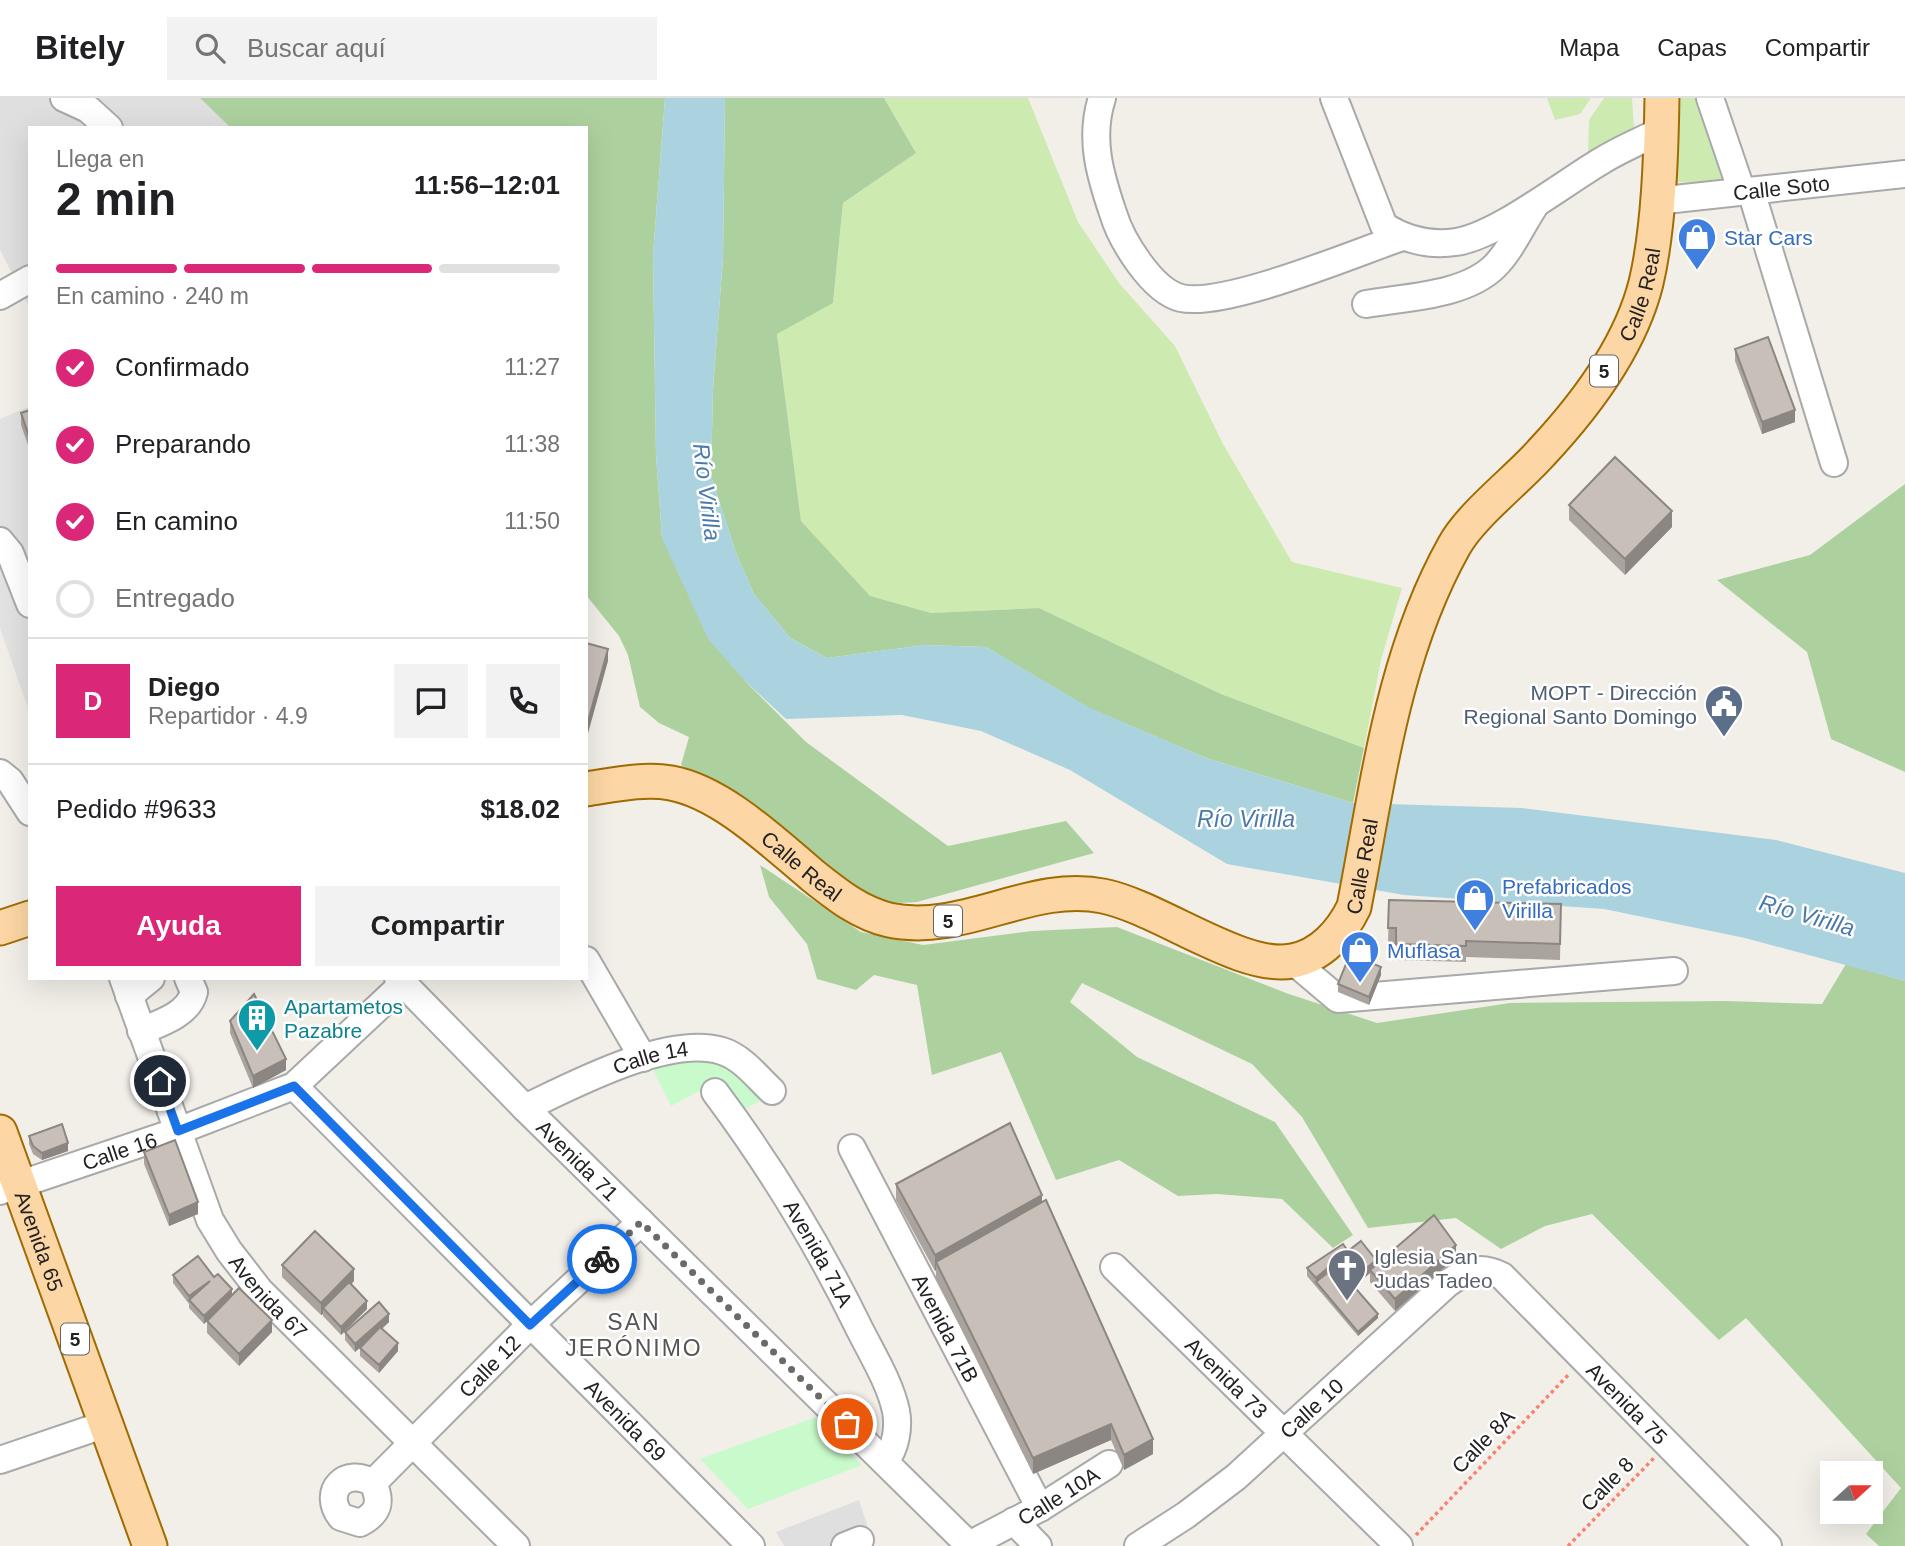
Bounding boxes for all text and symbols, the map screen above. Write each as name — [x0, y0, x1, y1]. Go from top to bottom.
search box — [167, 17, 657, 80]
text: Bitely — [35, 29, 125, 66]
icon: search — [191, 29, 229, 67]
text: Buscar aquí — [247, 33, 386, 63]
text: Mapa — [1559, 34, 1619, 61]
text: Capas — [1657, 34, 1727, 61]
text: Compartir — [1765, 34, 1870, 61]
text: Llega en — [56, 146, 144, 172]
text: 11:56–12:01 — [414, 170, 560, 200]
street label: Calle Soto — [1732, 171, 1831, 204]
text: 2 min — [56, 173, 176, 225]
shop icon: Star Cars — [1676, 216, 1718, 271]
place label: Star Cars — [1724, 226, 1813, 249]
street label: Calle Real — [1614, 246, 1664, 345]
text: En camino · 240 m — [56, 283, 249, 309]
icon: check — [56, 349, 94, 387]
text: Confirmado — [115, 352, 249, 382]
text: 11:27 — [504, 354, 560, 380]
road number: 5 — [1590, 356, 1618, 386]
icon: check — [56, 426, 94, 464]
text: Preparando — [115, 429, 251, 459]
text: 11:38 — [504, 431, 560, 457]
water label: Río Virilla — [688, 442, 726, 542]
icon: check — [56, 503, 94, 541]
text: En camino — [115, 506, 238, 536]
text: 11:50 — [504, 508, 560, 534]
text: Entregado — [115, 583, 235, 613]
button: chat — [394, 664, 468, 738]
button: phone — [486, 664, 560, 738]
text: Diego — [148, 672, 220, 702]
place label: MOPT - Dirección Regional Santo Domingo — [1464, 681, 1697, 728]
public building icon: MOPT - Dirección Regional Santo Domingo — [1703, 683, 1745, 738]
text: D — [84, 686, 102, 716]
text: Repartidor · 4.9 — [148, 703, 308, 729]
text: Pedido #9633 — [56, 794, 216, 824]
text: $18.02 — [480, 794, 560, 824]
water label: Río Virilla — [1197, 806, 1295, 832]
street label: Calle Real — [1341, 817, 1382, 916]
street label: Calle Real — [757, 826, 846, 905]
place label: Prefabricados Virilla — [1502, 875, 1632, 922]
shop icon: Prefabricados Virilla — [1454, 877, 1496, 932]
button: Ayuda — [56, 886, 301, 966]
button: Compartir — [315, 886, 560, 966]
water label: Río Virilla — [1756, 889, 1858, 941]
road number: 5 — [934, 906, 962, 936]
shop icon: Muflasa — [1339, 929, 1381, 984]
place label: Muflasa — [1387, 939, 1461, 962]
place label: Apartametos Pazabre — [284, 995, 403, 1042]
building icon: Apartametos Pazabre — [236, 997, 278, 1052]
street label: Calle 14 — [610, 1036, 690, 1078]
pin — [130, 1051, 190, 1111]
icon: home — [141, 1062, 179, 1100]
street label: Avenida 71 — [533, 1115, 623, 1205]
street label: Calle 16 — [79, 1128, 160, 1174]
street label: Avenida 65 — [11, 1188, 68, 1294]
street label: Avenida 71A — [780, 1196, 858, 1310]
courier — [567, 1224, 637, 1294]
icon: bike — [583, 1240, 621, 1278]
place label: Iglesia San Judas Tadeo — [1374, 1245, 1493, 1292]
church icon: Iglesia San Judas Tadeo — [1326, 1247, 1368, 1302]
street label: Avenida 67 — [225, 1250, 312, 1343]
street label: Avenida 71B — [908, 1270, 984, 1386]
district label: SAN JERÓNIMO — [565, 1309, 703, 1361]
road number: 5 — [61, 1324, 89, 1354]
street label: Calle 12 — [454, 1331, 525, 1401]
street label: Avenida 73 — [1181, 1333, 1272, 1422]
street label: Avenida 75 — [1582, 1358, 1672, 1449]
street label: Calle 10 — [1275, 1374, 1347, 1443]
street label: Avenida 69 — [581, 1375, 671, 1465]
pin — [817, 1394, 877, 1454]
street label: Calle 8A — [1447, 1404, 1519, 1478]
icon: bag — [828, 1405, 866, 1443]
street label: Calle 8 — [1576, 1452, 1638, 1516]
north arrow — [1820, 1461, 1883, 1524]
map controls — [1820, 1461, 1883, 1524]
street label: Calle 10A — [1014, 1462, 1103, 1529]

